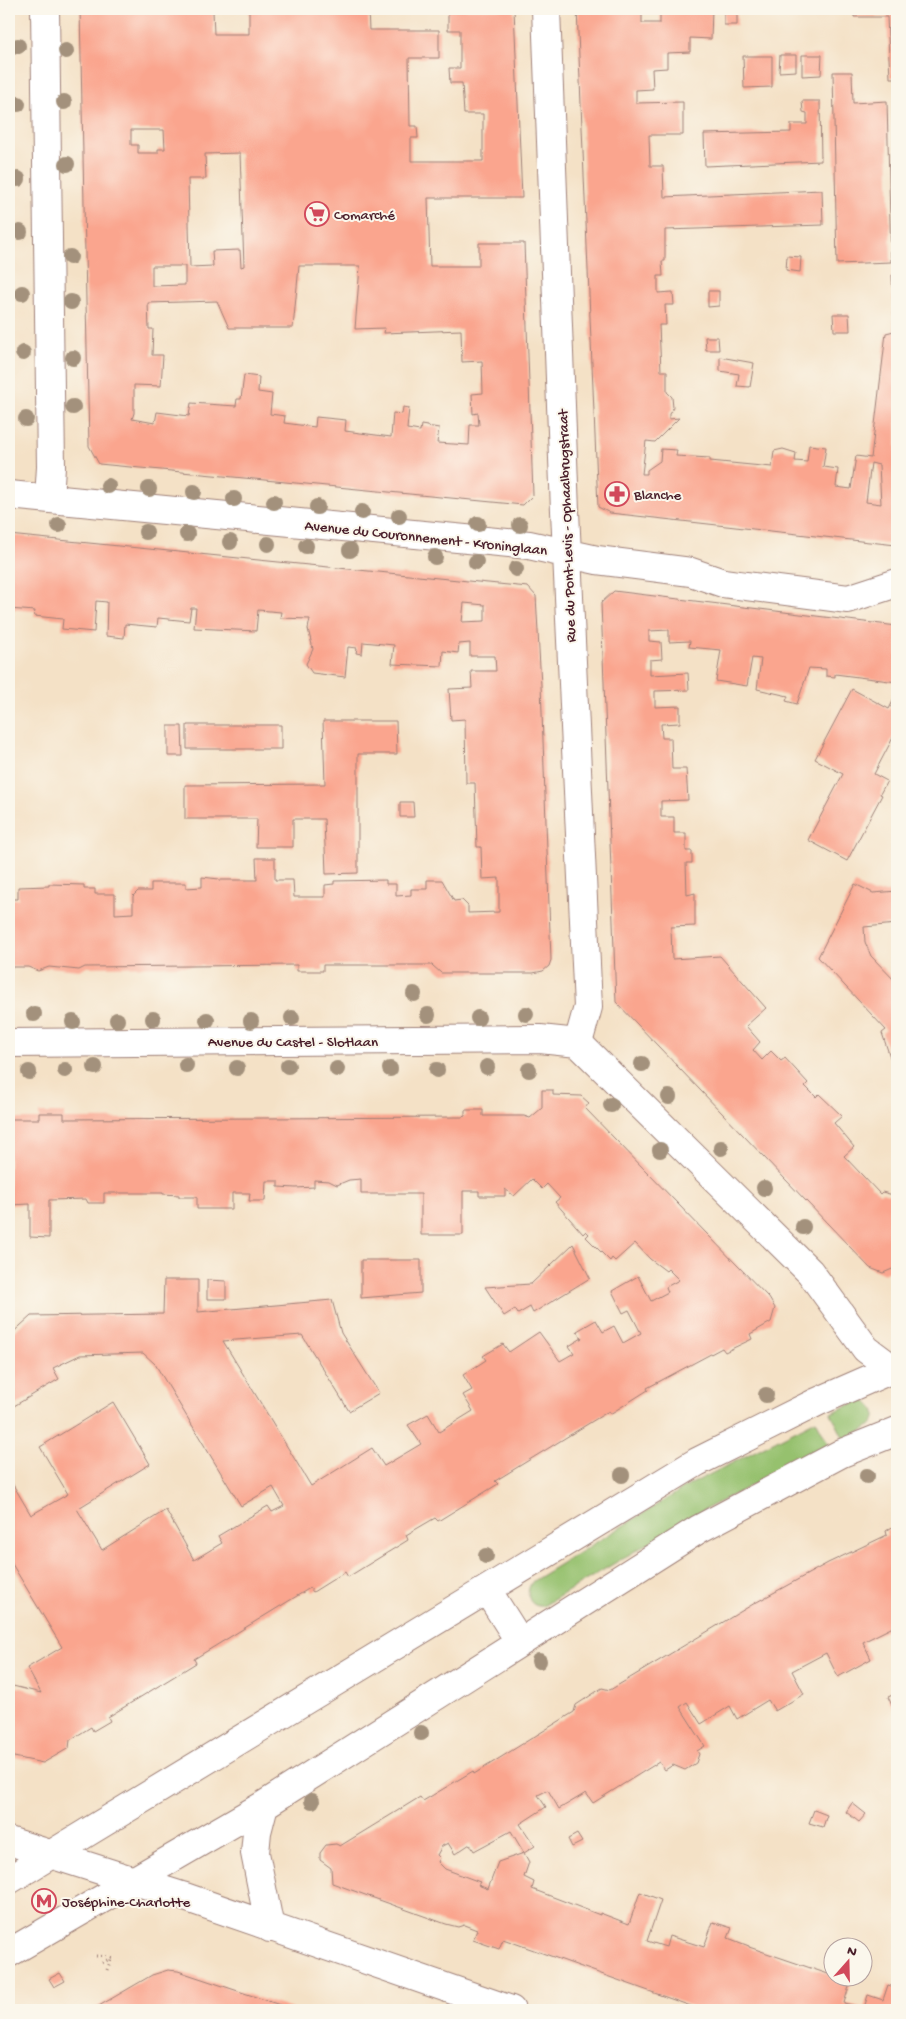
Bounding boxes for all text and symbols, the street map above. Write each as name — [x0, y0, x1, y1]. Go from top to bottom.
supermarket icon: Comarché — [304, 201, 330, 227]
place label: Comarché — [334, 207, 395, 225]
street label: Rue du Pont-Levis - Ophaalbrugstraat — [555, 407, 581, 643]
pharmacy icon: Blanche — [604, 481, 630, 507]
place label: Blanche — [633, 487, 682, 505]
street label: Avenue du Couronnement - Kroninglaan — [304, 517, 548, 561]
street label: Avenue du Castel - Slotlaan — [208, 1034, 378, 1052]
metro station icon: Joséphine-Charlotte — [31, 1888, 57, 1914]
place label: Joséphine-Charlotte — [62, 1894, 190, 1912]
north arrow — [824, 1936, 874, 1986]
text: N — [844, 1943, 859, 1962]

